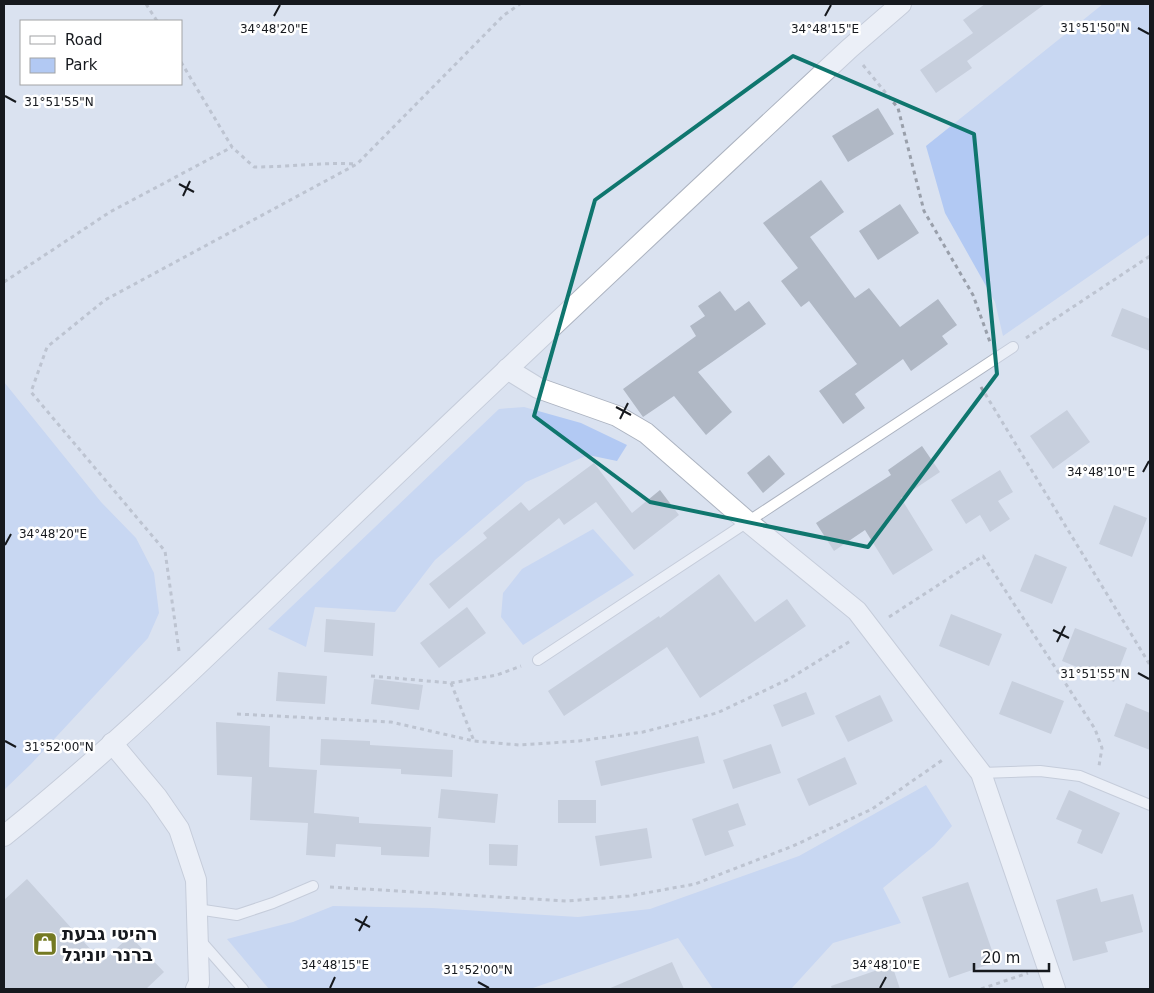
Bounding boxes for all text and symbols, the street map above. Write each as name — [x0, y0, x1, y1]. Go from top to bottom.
legend — [20, 20, 182, 85]
text: 31°51'50"N — [1060, 21, 1130, 35]
text: 34°48'20"E — [240, 22, 308, 36]
text: 34°48'15"E — [791, 22, 859, 36]
text: Road — [65, 31, 103, 49]
text: Park — [65, 56, 98, 74]
text: 31°51'55"N — [24, 95, 94, 109]
text: 34°48'10"E — [1067, 465, 1135, 479]
text: 34°48'20"E — [19, 527, 87, 541]
text: 31°51'55"N — [1060, 667, 1130, 681]
text: 31°52'00"N — [24, 740, 94, 754]
place label: רהיטי גבעת ברנר יוניגל — [62, 923, 158, 965]
shop icon: רהיטי גבעת ברנר יוניגל — [32, 931, 58, 957]
scale bar — [974, 940, 1049, 972]
text: 20 m — [982, 949, 1020, 967]
text: 34°48'15"E — [301, 958, 369, 972]
text: 34°48'10"E — [852, 958, 920, 972]
text: 31°52'00"N — [443, 963, 513, 977]

